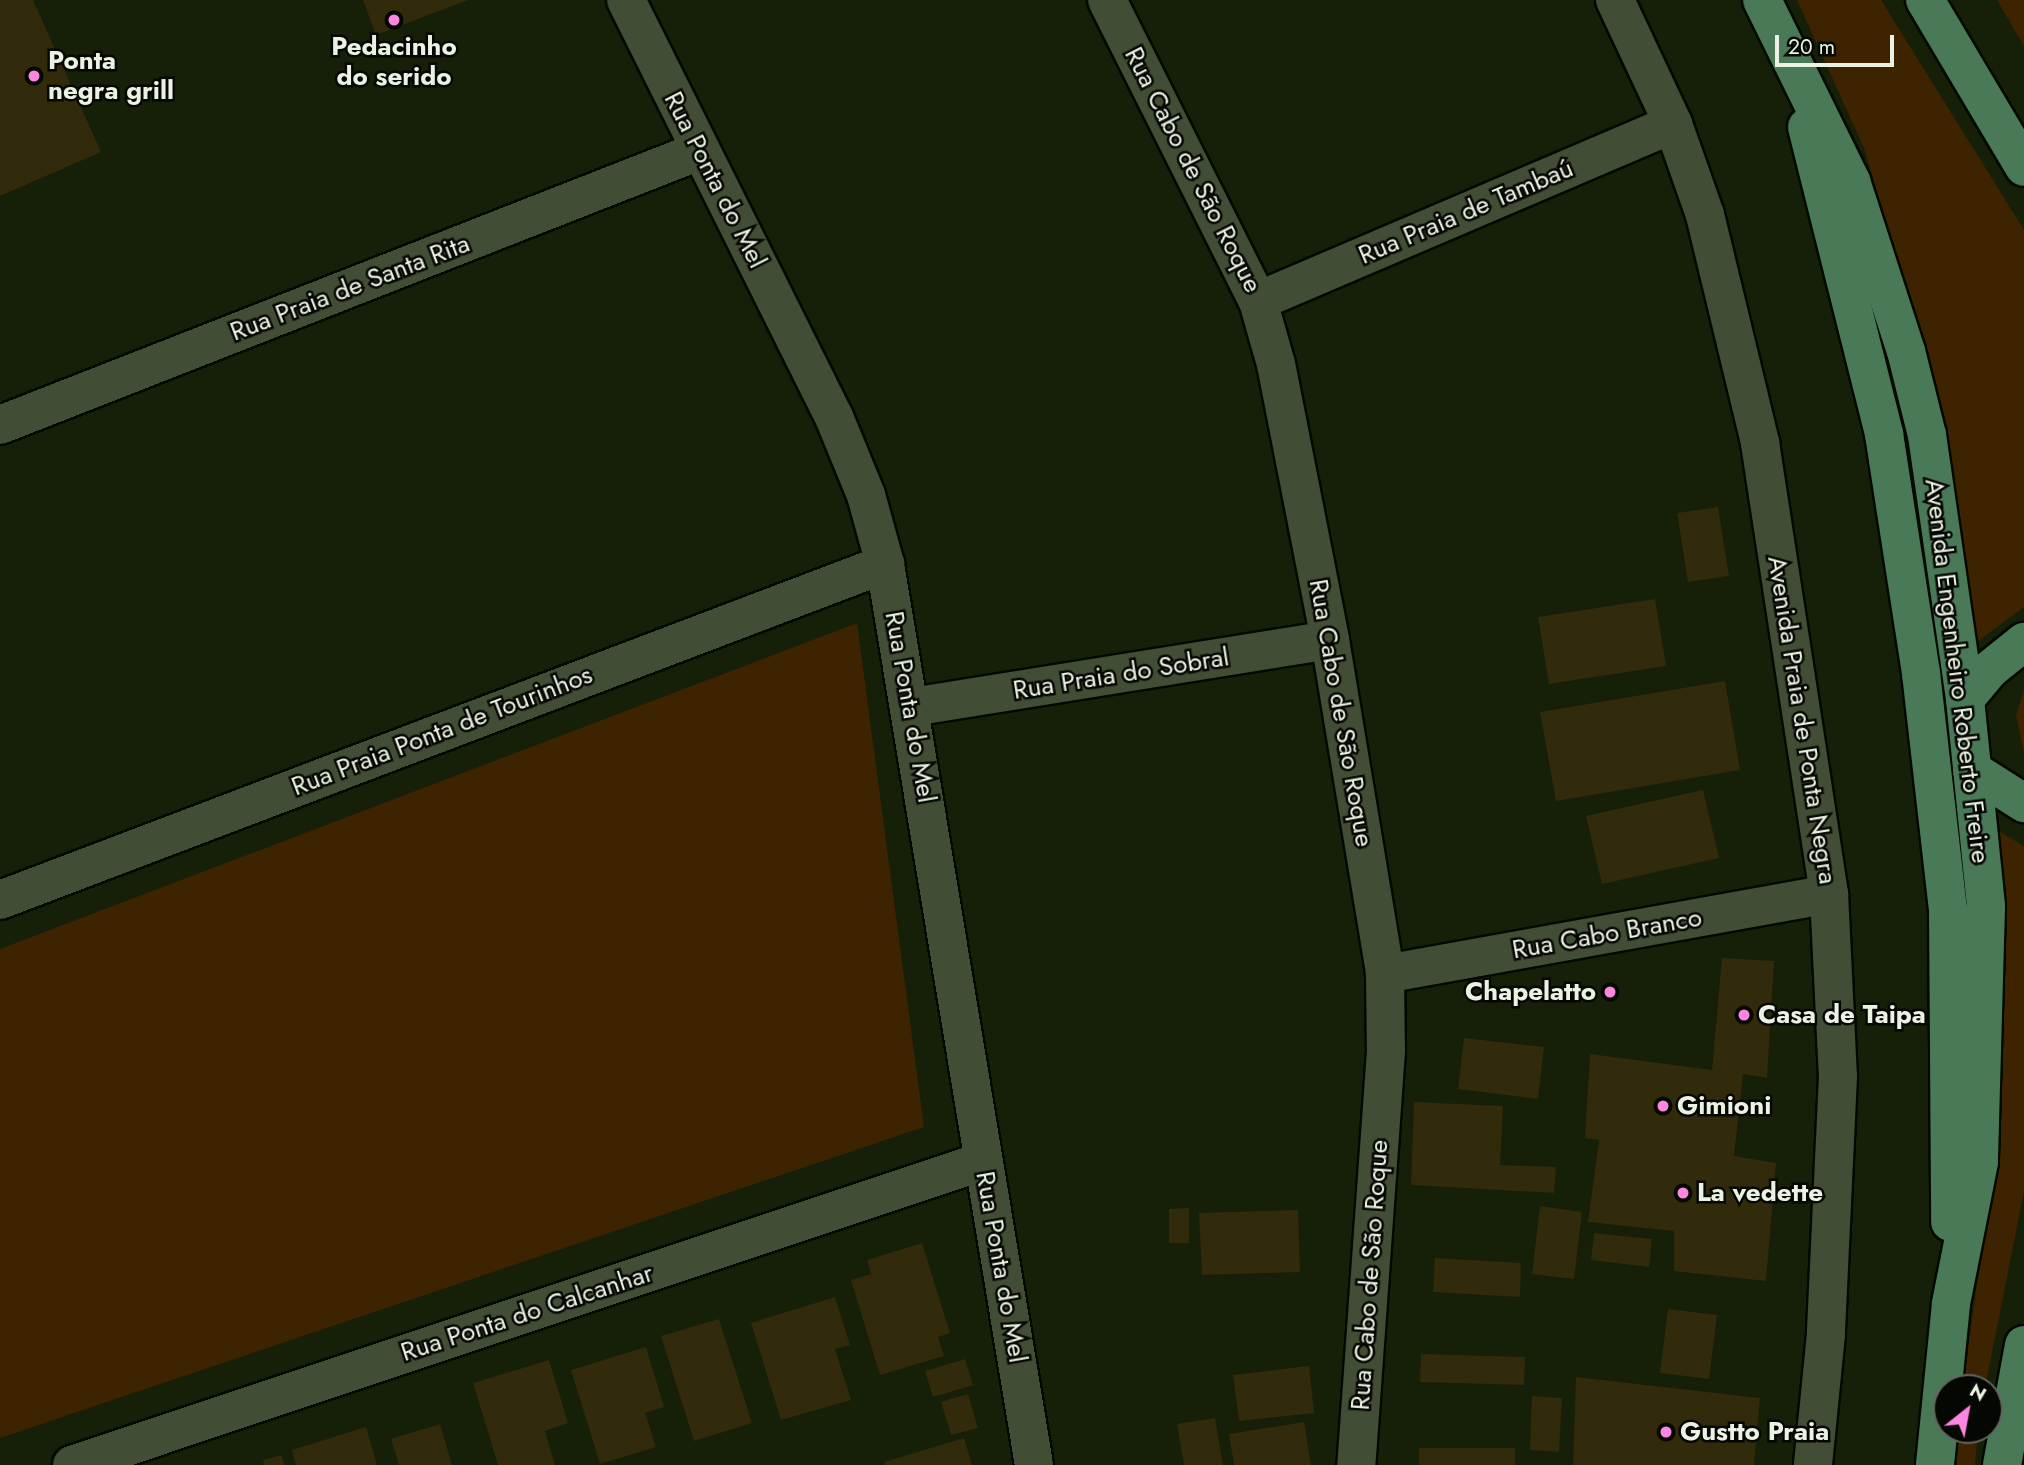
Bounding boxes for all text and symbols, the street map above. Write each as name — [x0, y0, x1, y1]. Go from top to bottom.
marker: Pedacinho do serido — [386, 12, 402, 28]
scale bar — [1779, 21, 1898, 65]
place label: Pedacinho do serido — [331, 31, 457, 92]
text: 20 m — [1788, 32, 1835, 62]
street label: Rua Cabo de São Roque — [1118, 42, 1268, 298]
place label: Ponta negra grill — [48, 45, 174, 106]
marker: Ponta negra grill — [26, 68, 42, 84]
street label: Rua Ponta do Mel — [657, 87, 773, 273]
street label: Rua Praia de Tambaú — [1354, 153, 1578, 271]
street label: Rua Praia de Santa Rita — [226, 228, 474, 348]
street label: Avenida Engenheiro Roberto Freire — [1918, 477, 1996, 865]
street label: Avenida Praia de Ponta Negra — [1761, 554, 1843, 886]
street label: Rua Cabo de São Roque — [1302, 577, 1380, 849]
street label: Rua Ponta do Mel — [878, 609, 942, 805]
street label: Rua Praia do Sobral — [1011, 642, 1231, 706]
street label: Rua Praia Ponta de Tourinhos — [287, 659, 597, 803]
street label: Rua Cabo Branco — [1510, 902, 1704, 966]
place label: Chapelatto — [1465, 976, 1596, 1008]
marker: Chapelatto — [1602, 984, 1618, 1000]
place label: Casa de Taipa — [1758, 999, 1926, 1031]
marker: Casa de Taipa — [1736, 1007, 1752, 1023]
place label: Gimioni — [1677, 1090, 1771, 1122]
marker: Gimioni — [1655, 1098, 1671, 1114]
street label: Rua Cabo de São Roque — [1345, 1139, 1395, 1411]
street label: Rua Ponta do Mel — [969, 1169, 1033, 1365]
place label: La vedette — [1697, 1177, 1823, 1209]
marker: La vedette — [1675, 1185, 1691, 1201]
street label: Rua Ponta do Calcanhar — [397, 1258, 657, 1368]
north arrow — [1933, 1374, 2003, 1444]
text: N — [1965, 1377, 1991, 1408]
place label: Gustto Praia — [1680, 1416, 1829, 1448]
marker: Gustto Praia — [1658, 1424, 1674, 1440]

